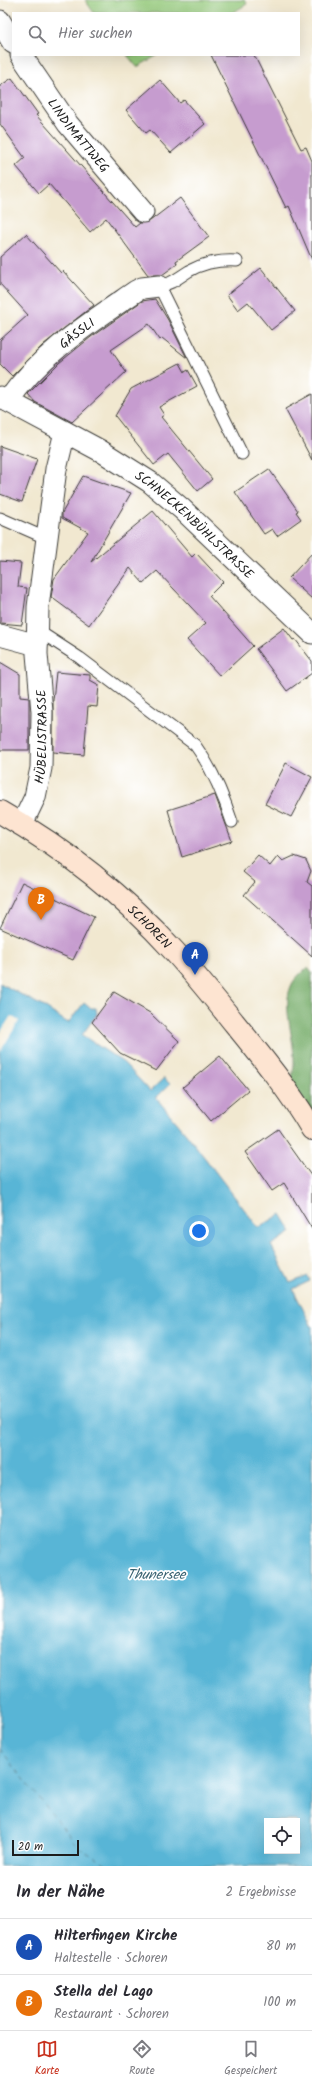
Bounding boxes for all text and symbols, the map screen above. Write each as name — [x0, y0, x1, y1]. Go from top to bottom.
search box — [12, 12, 300, 56]
text: Hier suchen — [58, 22, 132, 46]
icon: search — [26, 23, 48, 45]
street label: LINDIMATTWEG — [41, 94, 114, 178]
street label: GÄSSLI — [55, 313, 100, 355]
street label: SCHNECKENBÜHLSTRASSE — [130, 466, 259, 585]
street label: HÜBELISTRASSE — [29, 688, 54, 786]
pin: B — [28, 887, 54, 920]
street label: SCHOREN — [122, 900, 176, 954]
pin: A — [182, 942, 208, 975]
your location — [189, 1221, 209, 1241]
water label: Thunersee — [127, 1564, 187, 1586]
map controls — [264, 1818, 300, 1854]
button: locate — [264, 1818, 300, 1854]
scale bar — [12, 1838, 79, 1857]
text: 20 m — [18, 1838, 43, 1856]
text: In der Nähe — [16, 1879, 105, 1906]
text: 2 Ergebnisse — [226, 1882, 296, 1903]
text: Hilterfingen Kirche — [54, 1924, 177, 1948]
text: A — [25, 1936, 33, 1957]
text: 80 m — [266, 1936, 296, 1957]
text: Haltestelle · Schoren — [54, 1948, 168, 1969]
text: Stella del Lago — [54, 1980, 153, 2004]
text: B — [25, 1992, 33, 2013]
text: 100 m — [263, 1992, 296, 2013]
text: Restaurant · Schoren — [54, 2004, 169, 2025]
tab: Karte — [35, 2038, 59, 2080]
tab: Route — [129, 2038, 155, 2080]
tab: Gespeichert — [224, 2038, 277, 2080]

